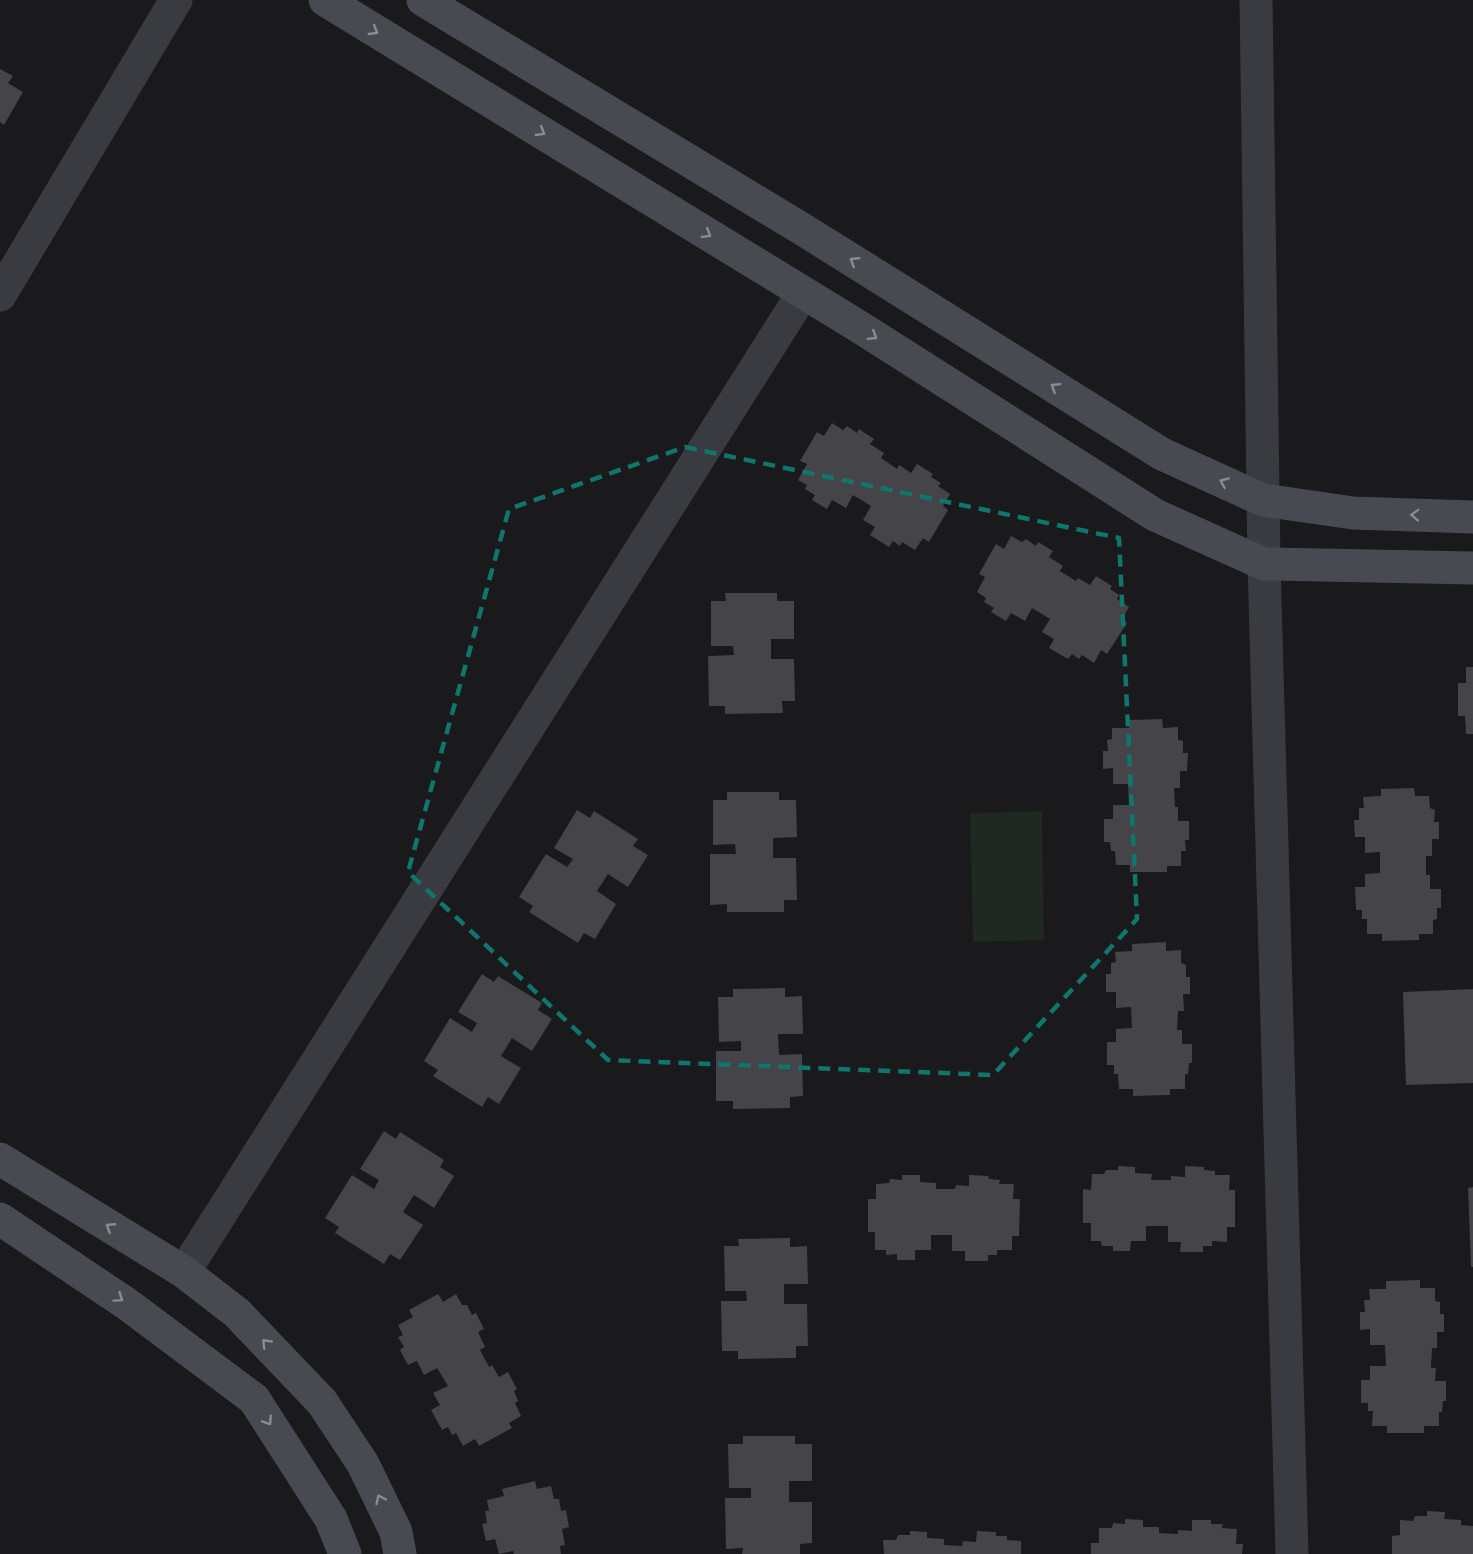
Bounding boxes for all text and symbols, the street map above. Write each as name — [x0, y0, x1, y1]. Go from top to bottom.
one-way arrow — [368, 23, 379, 34]
one-way arrow — [535, 125, 545, 137]
one-way arrow — [701, 227, 711, 239]
one-way arrow — [850, 257, 860, 269]
one-way arrow — [867, 329, 877, 341]
one-way arrow — [1051, 383, 1062, 394]
one-way arrow — [1220, 478, 1231, 490]
one-way arrow — [1410, 509, 1419, 521]
one-way arrow — [106, 1223, 116, 1235]
one-way arrow — [112, 1291, 123, 1302]
one-way arrow — [262, 1339, 273, 1350]
one-way arrow — [261, 1415, 272, 1426]
one-way arrow — [375, 1495, 387, 1506]

